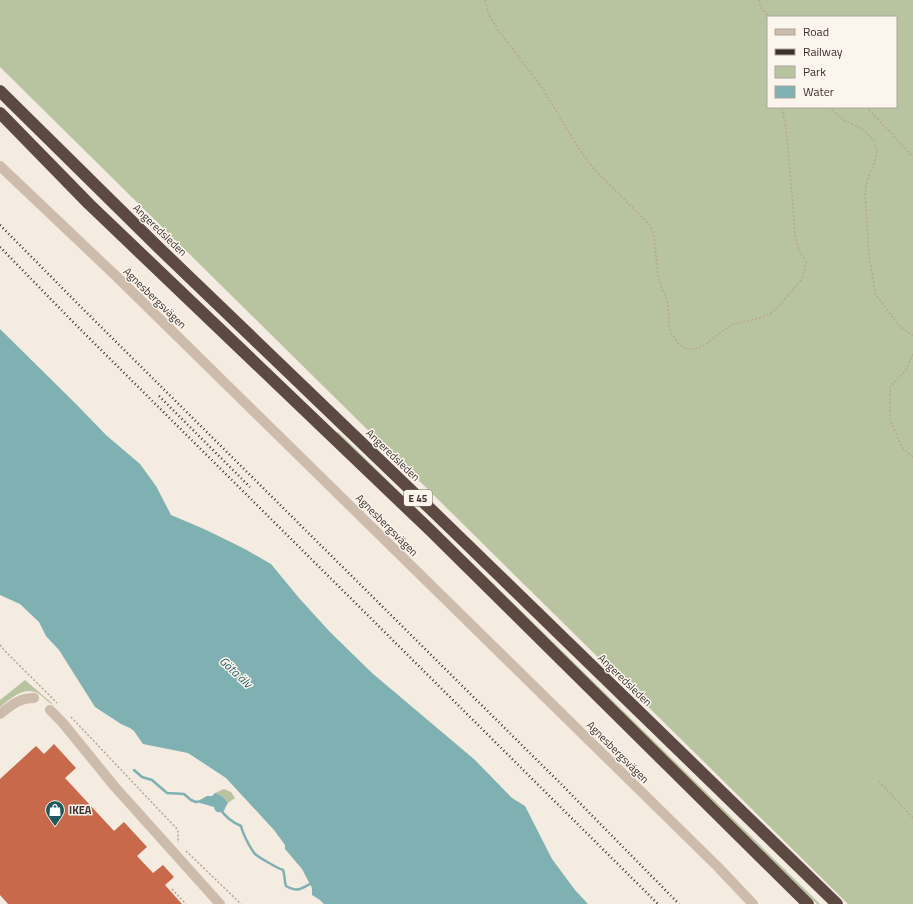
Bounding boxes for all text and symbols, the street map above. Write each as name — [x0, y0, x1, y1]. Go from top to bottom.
legend — [767, 16, 897, 108]
text: Road — [803, 22, 829, 41]
text: Railway — [803, 42, 843, 61]
text: Park — [803, 62, 826, 81]
text: Water — [803, 82, 834, 101]
street label: Angeredsleden — [130, 200, 191, 260]
street label: Agnesbergsvägen — [120, 264, 190, 332]
street label: Angeredsleden — [363, 425, 424, 485]
street label: Agnesbergsvägen — [352, 490, 422, 560]
road number: E 45 — [404, 490, 432, 506]
street label: Angeredsleden — [595, 650, 656, 710]
water label: Göta älv — [215, 652, 258, 693]
street label: Agnesbergsvägen — [583, 717, 653, 787]
shop icon: IKEA — [44, 799, 66, 827]
place label: IKEA — [69, 802, 92, 818]

